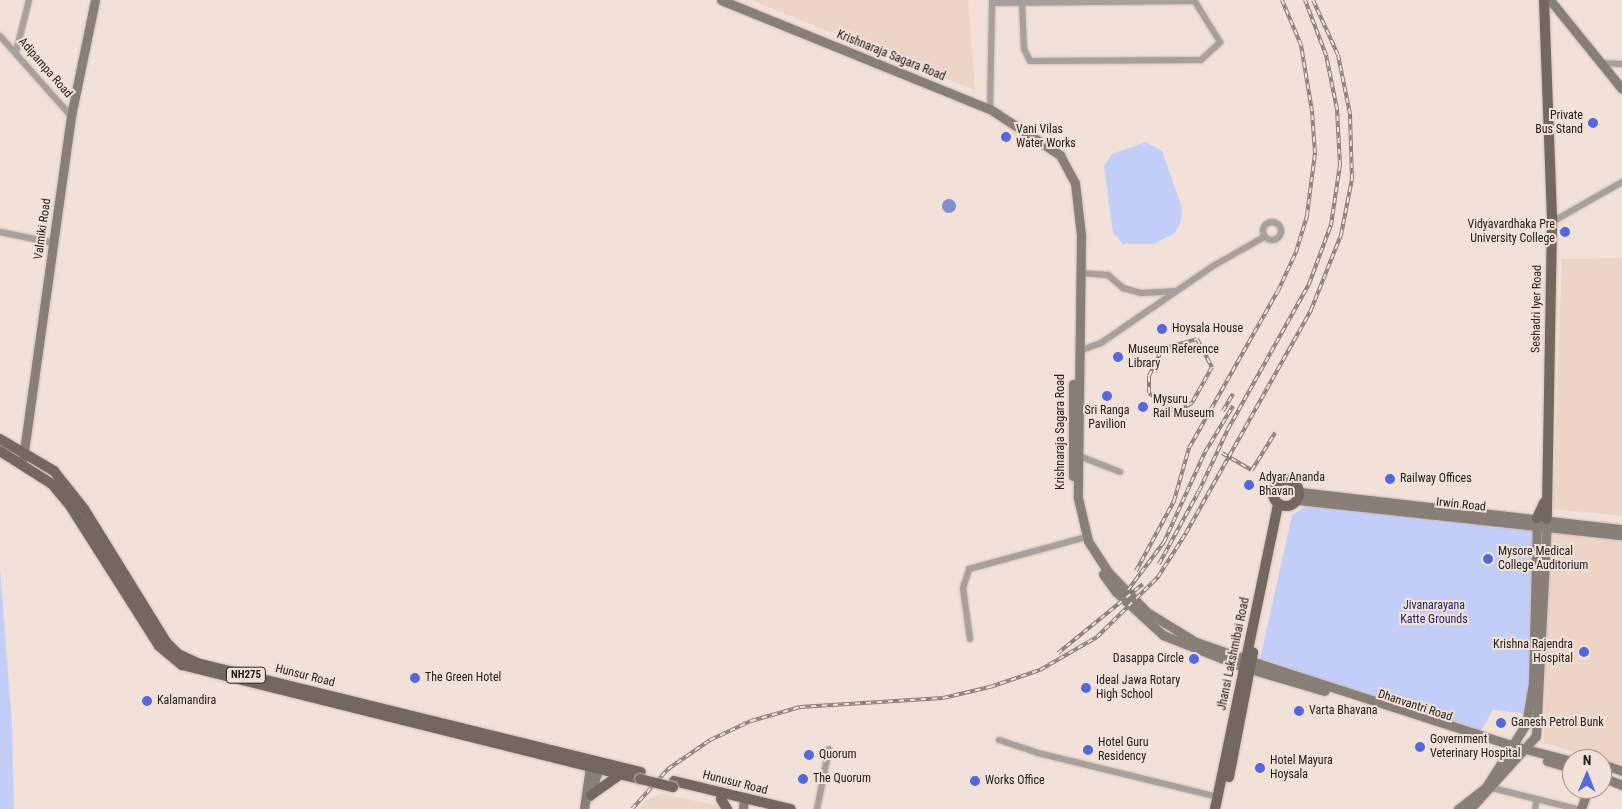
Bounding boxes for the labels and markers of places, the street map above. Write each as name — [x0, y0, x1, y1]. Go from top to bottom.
place label: Private Bus Stand — [1535, 109, 1583, 137]
marker: Private Bus Stand — [1587, 117, 1599, 129]
place label: Vani Vilas Water Works — [1016, 123, 1076, 151]
marker: Vani Vilas Water Works — [1000, 131, 1012, 143]
place label: Vidyavardhaka Pre University College — [1467, 218, 1555, 246]
marker: Vidyavardhaka Pre University College — [1559, 226, 1571, 238]
place label: Hoysala House — [1172, 322, 1243, 336]
marker: Hoysala House — [1156, 323, 1168, 335]
place label: Museum Reference Library — [1128, 343, 1219, 371]
marker: Museum Reference Library — [1112, 351, 1124, 363]
marker: Sri Ranga Pavilion — [1101, 390, 1113, 402]
place label: Mysuru Rail Museum — [1153, 393, 1214, 421]
marker: Mysuru Rail Museum — [1137, 401, 1149, 413]
place label: Sri Ranga Pavilion — [1085, 404, 1129, 432]
place label: Adyar Ananda Bhavan — [1259, 471, 1325, 499]
place label: Railway Offices — [1400, 472, 1472, 486]
marker: Railway Offices — [1384, 473, 1396, 485]
marker: Adyar Ananda Bhavan — [1243, 479, 1255, 491]
place label: Mysore Medical College Auditorium — [1498, 545, 1588, 573]
marker: Mysore Medical College Auditorium — [1482, 553, 1494, 565]
place label: Krishna Rajendra Hospital — [1493, 638, 1573, 666]
marker: Krishna Rajendra Hospital — [1577, 645, 1591, 659]
place label: Dasappa Circle — [1113, 652, 1184, 666]
marker: Dasappa Circle — [1188, 653, 1200, 665]
place label: The Green Hotel — [425, 671, 501, 685]
marker: The Green Hotel — [409, 672, 421, 684]
place label: Ideal Jawa Rotary High School — [1096, 674, 1180, 702]
marker: Ideal Jawa Rotary High School — [1080, 682, 1092, 694]
place label: Kalamandira — [157, 694, 216, 708]
marker: Kalamandira — [141, 695, 153, 707]
place label: Varta Bhavana — [1309, 704, 1378, 718]
marker: Varta Bhavana — [1293, 705, 1305, 717]
place label: Ganesh Petrol Bunk — [1511, 716, 1604, 730]
marker: Ganesh Petrol Bunk — [1495, 717, 1507, 729]
place label: Government Veterinary Hospital — [1430, 733, 1520, 761]
place label: Hotel Guru Residency — [1098, 736, 1148, 764]
marker: Government Veterinary Hospital — [1414, 741, 1426, 753]
marker: Hotel Guru Residency — [1082, 744, 1094, 756]
place label: Quorum — [819, 748, 857, 762]
marker: Quorum — [803, 749, 815, 761]
place label: Hotel Mayura Hoysala — [1270, 754, 1333, 782]
marker: Hotel Mayura Hoysala — [1254, 762, 1266, 774]
place label: The Quorum — [813, 772, 871, 786]
marker: The Quorum — [797, 773, 809, 785]
place label: Works Office — [985, 774, 1045, 788]
marker: Works Office — [969, 775, 981, 787]

